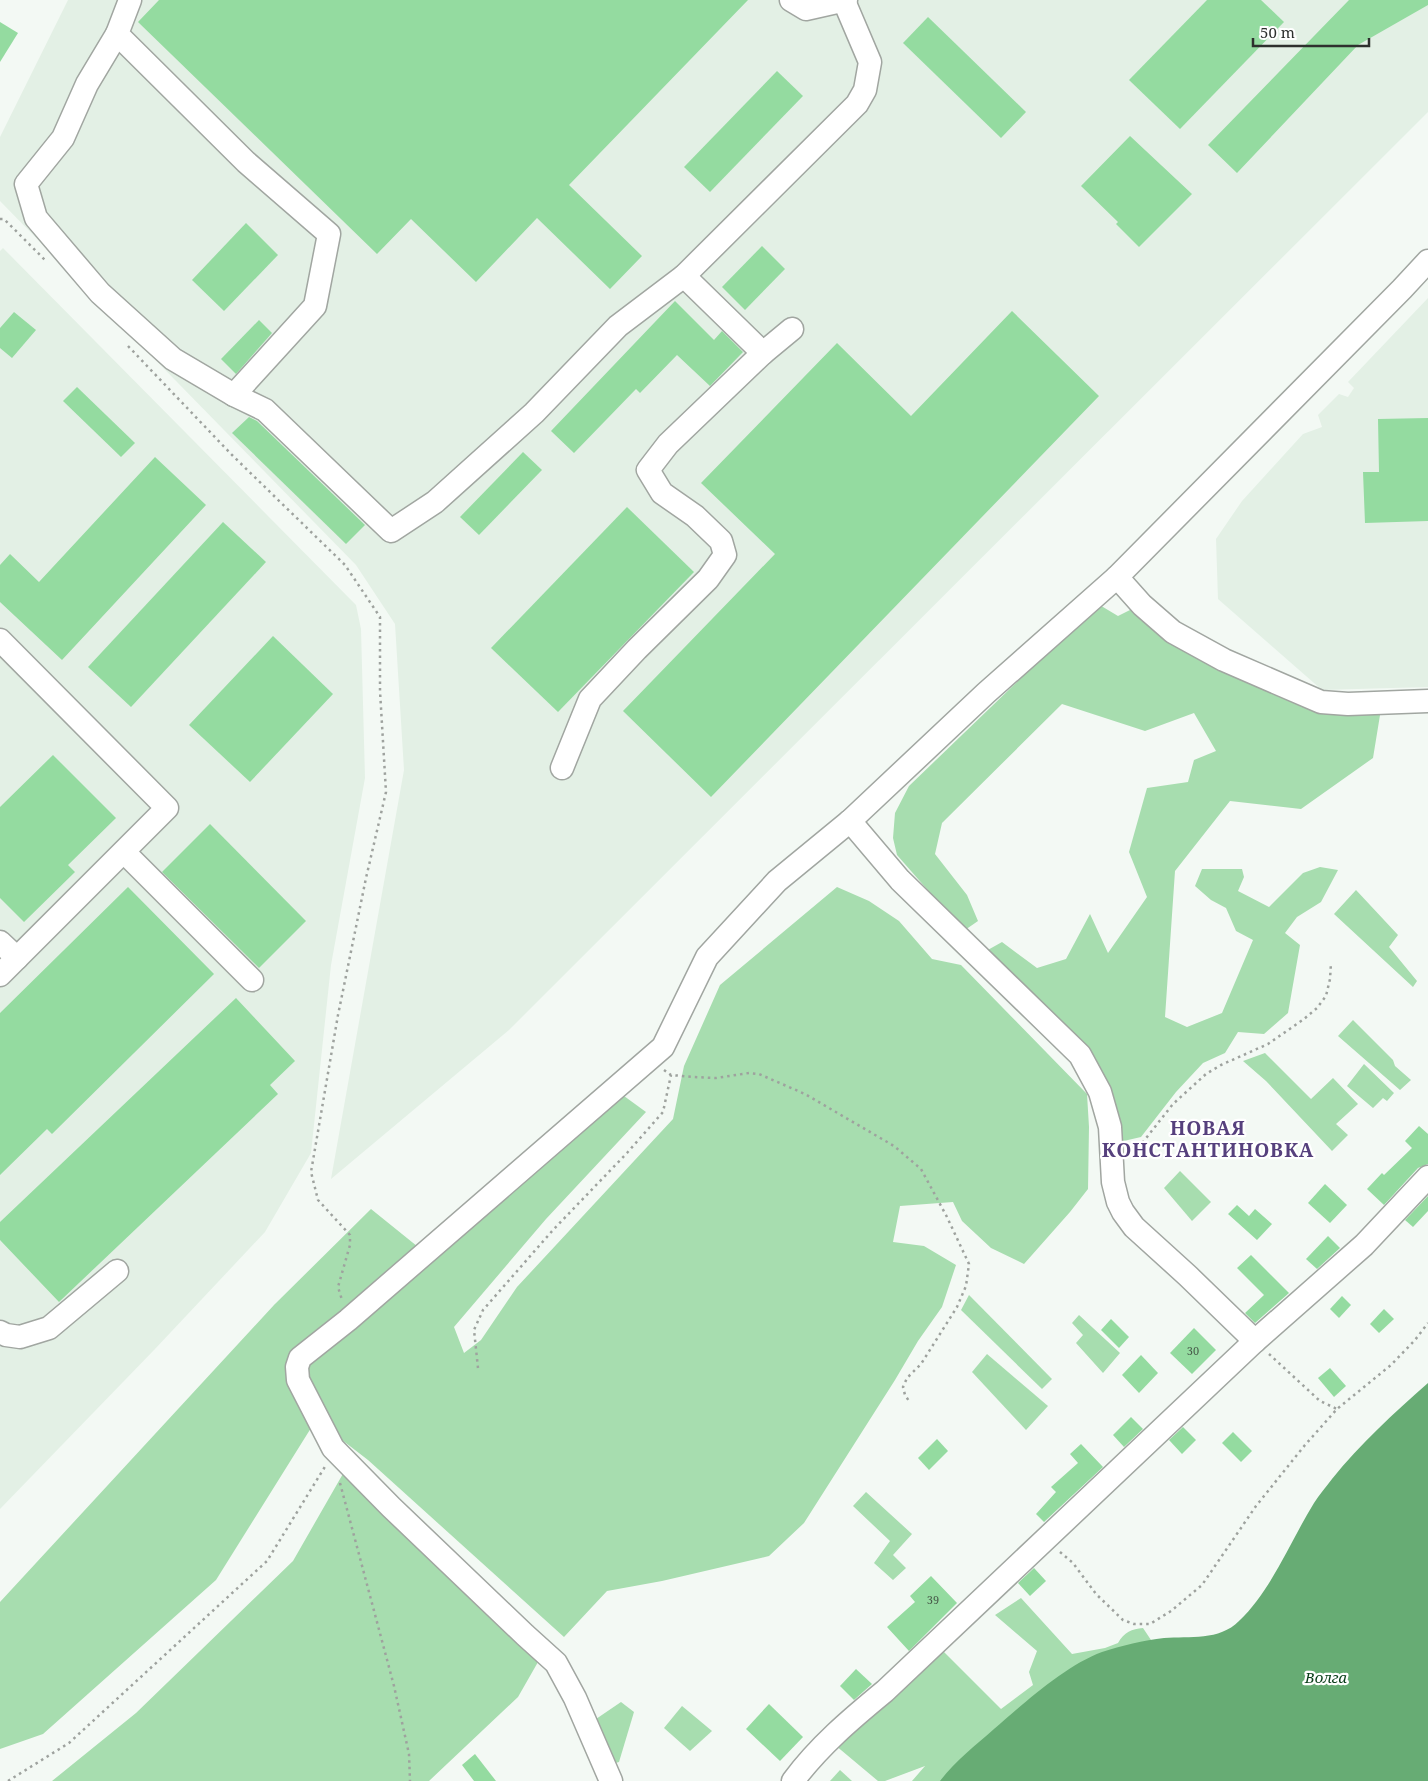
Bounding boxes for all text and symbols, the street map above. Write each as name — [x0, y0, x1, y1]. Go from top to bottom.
scale bar — [1253, 15, 1369, 47]
text: 50 m — [1260, 22, 1295, 42]
district label: НОВАЯ КОНСТАНТИНОВКА — [1102, 1115, 1314, 1163]
house number: 30 — [1187, 1343, 1199, 1358]
house number: 39 — [927, 1592, 939, 1607]
water label: Волга — [1304, 1667, 1348, 1687]

